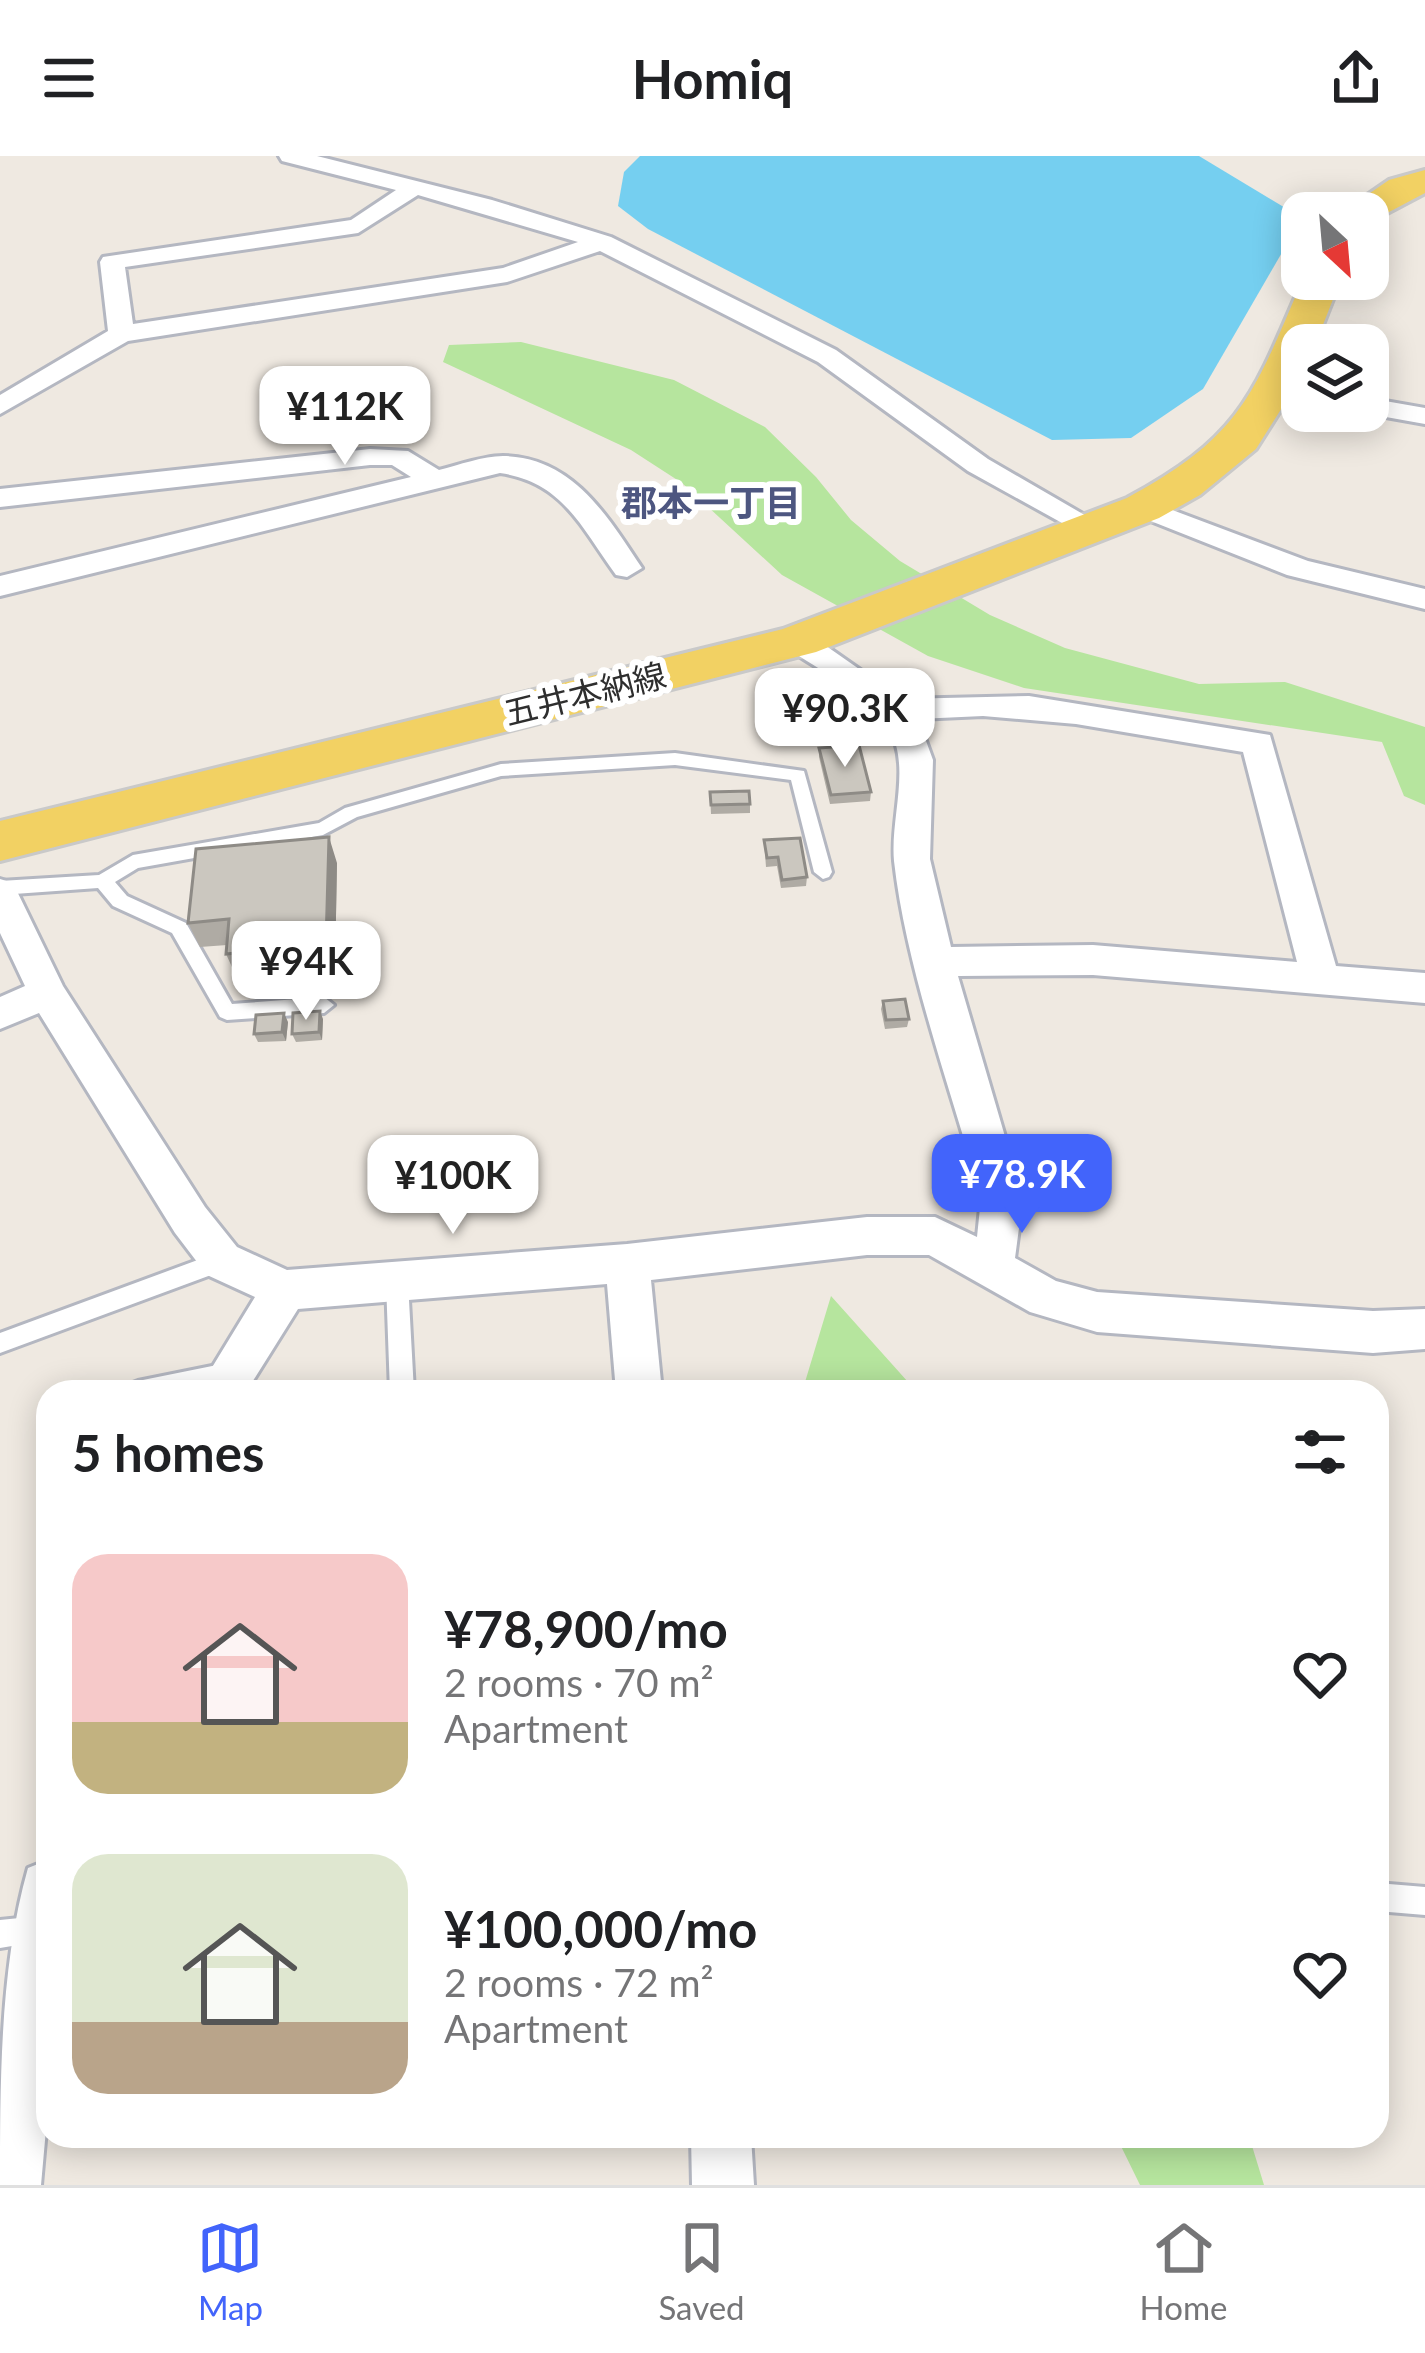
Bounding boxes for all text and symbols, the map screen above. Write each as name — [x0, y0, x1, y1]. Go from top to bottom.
icon: menu — [36, 45, 102, 111]
icon: share — [1323, 45, 1389, 111]
text: Homiq — [632, 46, 793, 111]
north arrow — [1281, 192, 1389, 300]
map controls — [1281, 192, 1389, 432]
button: layers — [1281, 324, 1389, 432]
pin: ¥112K — [261, 366, 429, 468]
text: ¥112K — [286, 382, 404, 428]
district label: 郡本一丁目 — [621, 480, 801, 524]
street label: 五井本納線 — [500, 654, 670, 732]
pin: ¥90.3K — [747, 668, 943, 770]
text: ¥90.3K — [782, 684, 908, 730]
pin: ¥94K — [235, 921, 377, 1023]
text: ¥94K — [259, 937, 353, 983]
pin: ¥78.9K — [924, 1134, 1120, 1236]
pin: ¥100K — [369, 1135, 537, 1237]
text: ¥78.9K — [959, 1150, 1085, 1196]
text: ¥100K — [394, 1151, 512, 1197]
icon: filters — [1287, 1419, 1353, 1485]
text: 5 homes — [72, 1422, 264, 1483]
text: ¥78,900/mo — [444, 1598, 728, 1659]
icon: home — [168, 1602, 312, 1746]
icon: heart — [1287, 1641, 1353, 1707]
text: 2 rooms · 70 m² — [444, 1659, 714, 1705]
text: Apartment — [444, 1705, 628, 1751]
text: ¥100,000/mo — [444, 1898, 757, 1959]
icon: home — [168, 1902, 312, 2046]
icon: heart — [1287, 1941, 1353, 2007]
text: 2 rooms · 72 m² — [444, 1959, 714, 2005]
text: Apartment — [444, 2005, 628, 2051]
tab: Map — [197, 2215, 263, 2327]
tab: Saved — [658, 2215, 745, 2327]
tab: Home — [1140, 2215, 1228, 2327]

